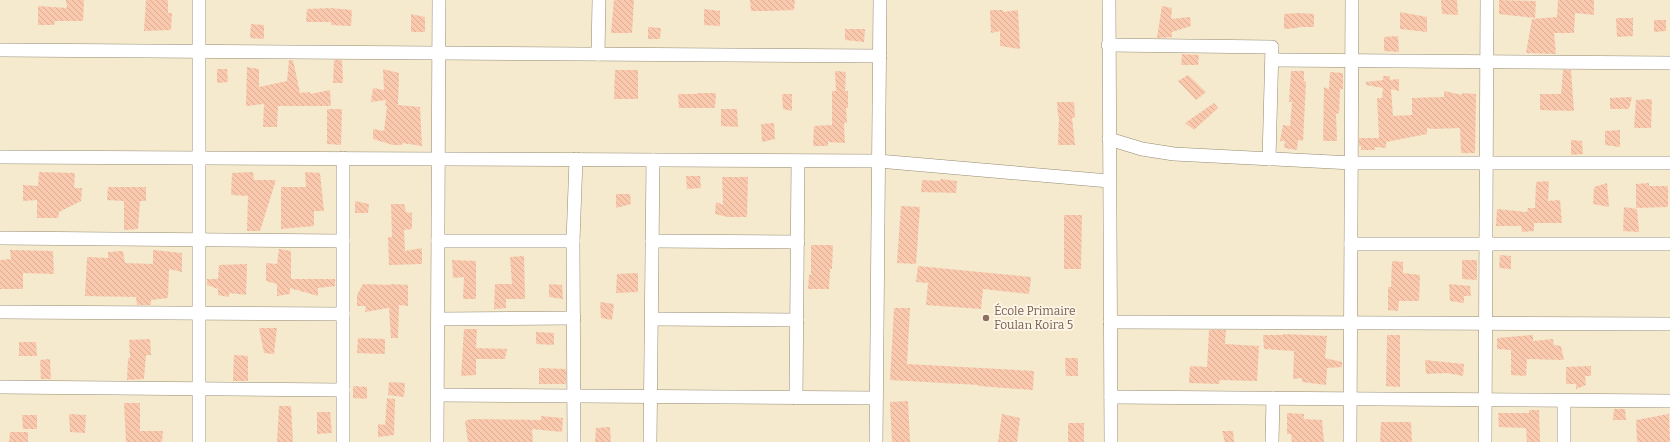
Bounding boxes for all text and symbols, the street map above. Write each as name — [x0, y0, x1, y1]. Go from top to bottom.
place label: École Primaire Foulan Koira 5 — [994, 303, 1075, 332]
marker: École Primaire Foulan Koira 5 — [981, 313, 991, 323]

